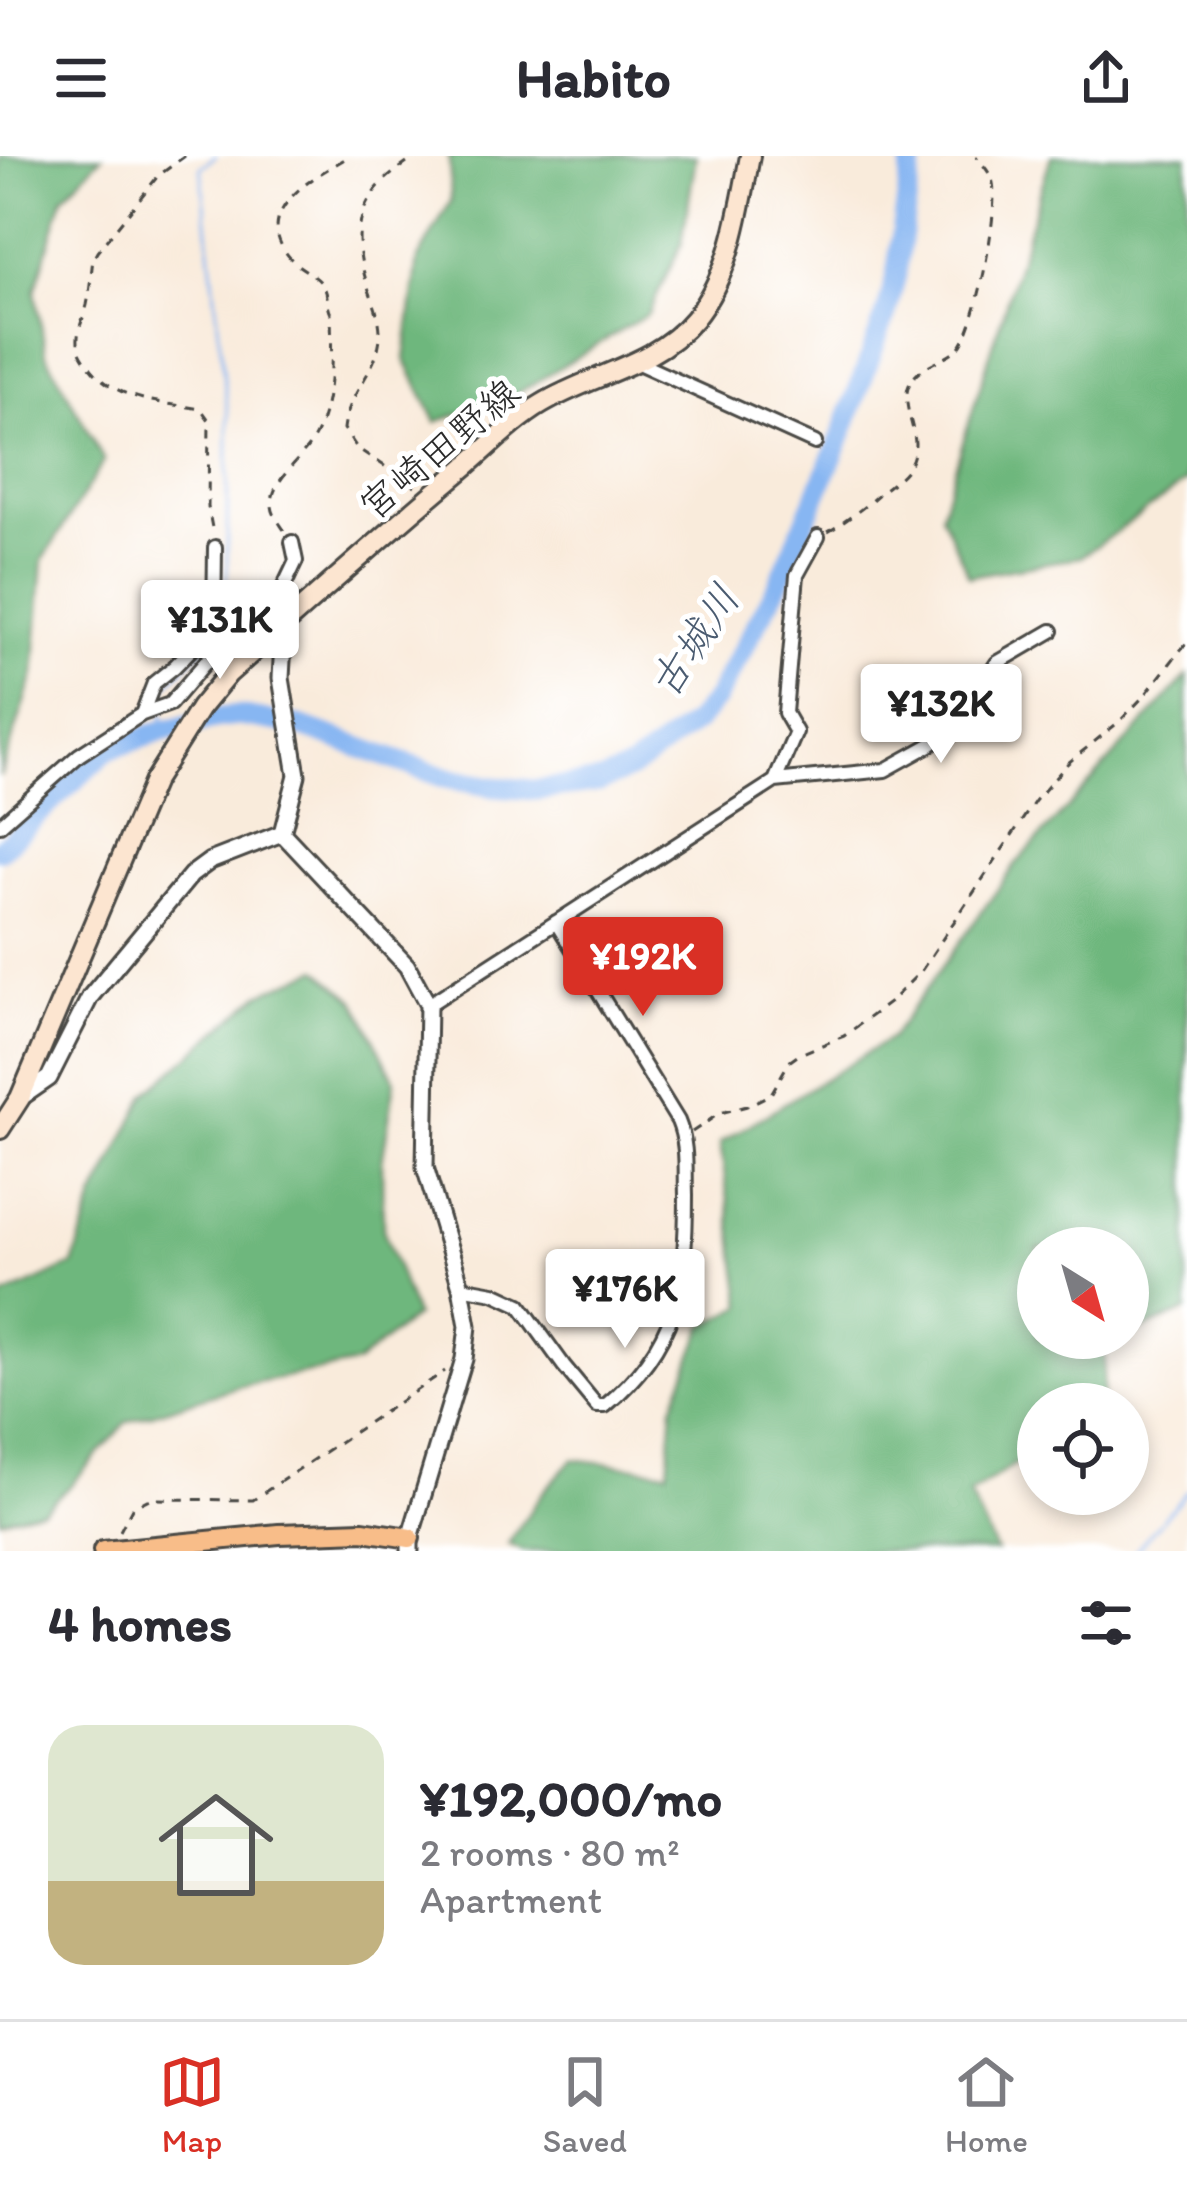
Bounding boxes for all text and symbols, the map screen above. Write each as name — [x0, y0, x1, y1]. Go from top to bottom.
icon: menu — [48, 45, 114, 111]
icon: share — [1073, 45, 1139, 111]
text: Habito — [516, 46, 671, 111]
street label: 宮崎田野線 — [349, 368, 529, 530]
water label: 古城川 — [638, 575, 750, 707]
pin: ¥131K — [136, 580, 304, 682]
text: ¥131K — [168, 595, 272, 642]
pin: ¥132K — [857, 664, 1025, 766]
text: ¥132K — [888, 679, 994, 726]
pin: ¥192K — [559, 917, 727, 1019]
text: ¥192K — [590, 932, 696, 979]
north arrow — [1017, 1227, 1149, 1359]
map controls — [1017, 1227, 1149, 1515]
pin: ¥176K — [541, 1249, 709, 1351]
text: ¥176K — [573, 1264, 677, 1311]
button: locate — [1017, 1383, 1149, 1515]
icon: filters — [1073, 1590, 1139, 1656]
text: 4 homes — [48, 1593, 232, 1654]
text: ¥192,000/mo — [420, 1768, 722, 1829]
icon: home — [144, 1773, 288, 1917]
text: 2 rooms · 80 m² — [420, 1829, 680, 1876]
text: Apartment — [420, 1876, 602, 1923]
tab: Map — [159, 2049, 225, 2160]
tab: Saved — [543, 2049, 627, 2160]
tab: Home — [945, 2049, 1028, 2160]

